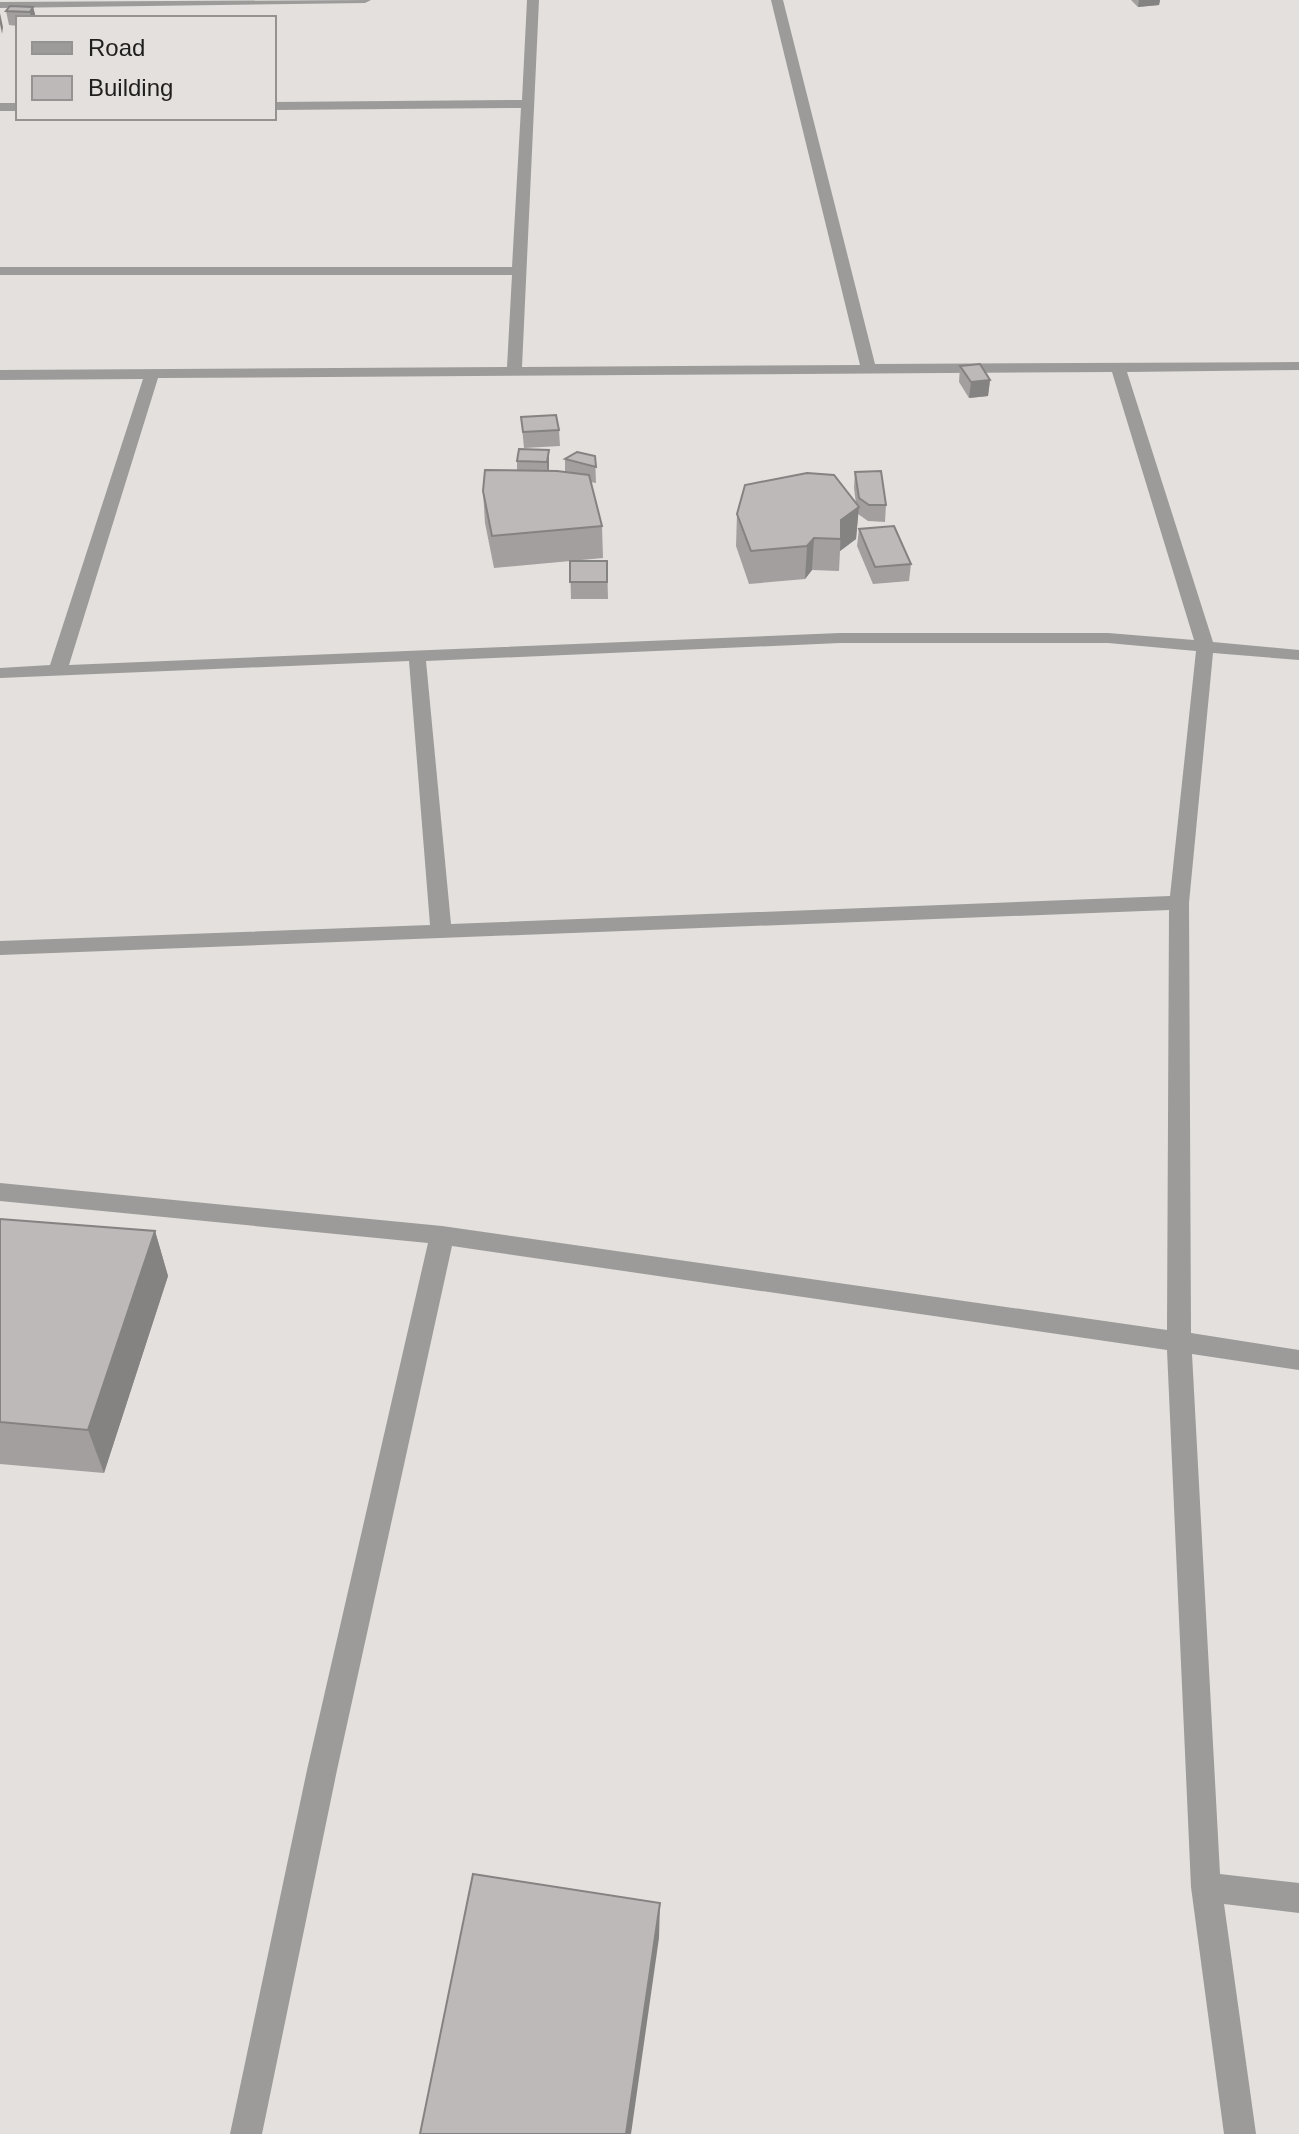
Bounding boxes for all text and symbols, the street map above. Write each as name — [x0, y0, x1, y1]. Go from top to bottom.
legend — [16, 16, 276, 120]
text: Road — [88, 34, 145, 61]
text: Building — [88, 74, 173, 101]

